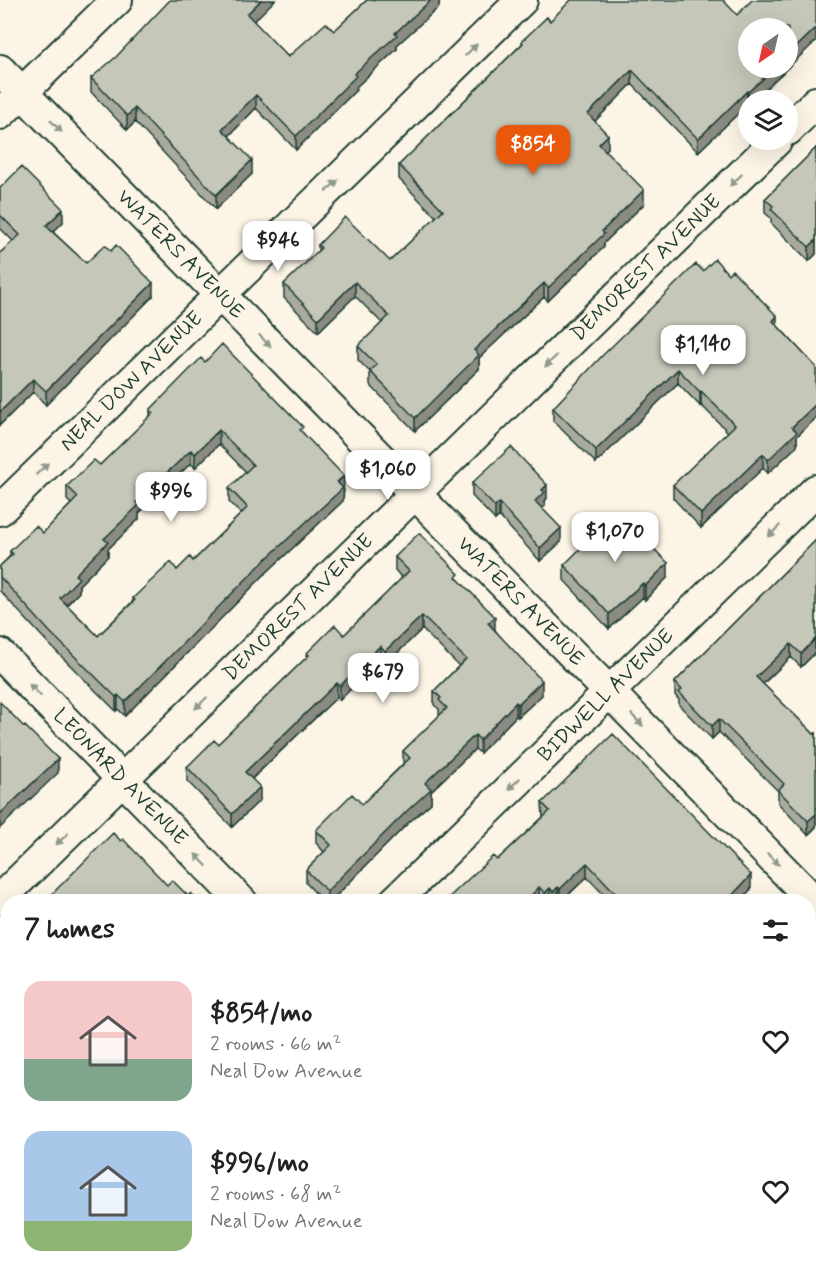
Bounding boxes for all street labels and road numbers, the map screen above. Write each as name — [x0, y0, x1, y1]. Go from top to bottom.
street label: WATERS AVENUE — [111, 183, 250, 325]
street label: DEMOREST AVENUE — [565, 188, 727, 348]
street label: NEAL DOW AVENUE — [54, 305, 209, 458]
street label: DEMOREST AVENUE — [217, 528, 380, 688]
street label: WATERS AVENUE — [451, 531, 591, 672]
street label: BIDWELL AVENUE — [531, 622, 680, 768]
street label: LEONARD AVENUE — [47, 702, 194, 852]

